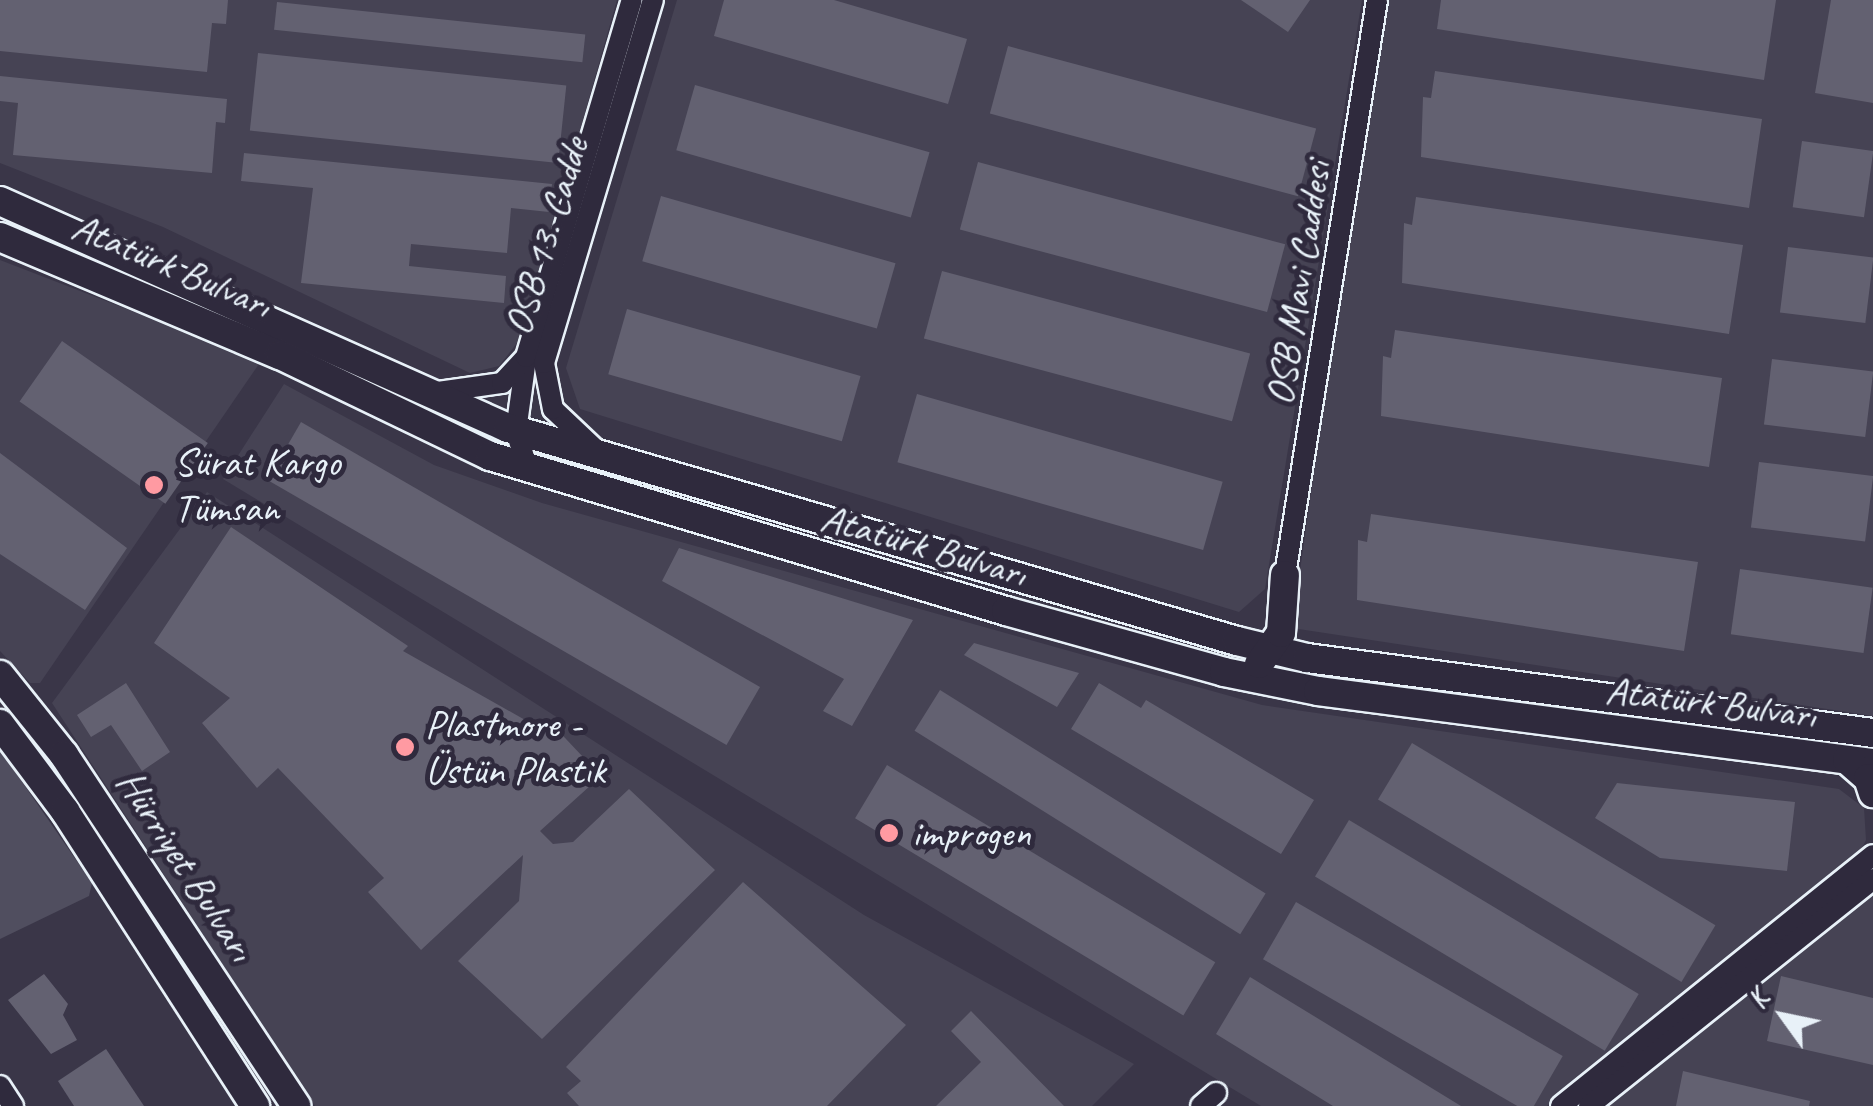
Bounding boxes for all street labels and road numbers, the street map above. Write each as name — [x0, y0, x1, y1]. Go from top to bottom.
street label: OSB 13. Cadde — [493, 132, 599, 340]
street label: OSB Mavi Caddesi — [1255, 157, 1341, 409]
street label: Atatürk Bulvarı — [65, 202, 279, 328]
street label: Atatürk Bulvarı — [816, 493, 1032, 597]
street label: Atatürk Bulvarı — [1603, 665, 1819, 739]
street label: Hürriyet Bulvarı — [107, 761, 265, 969]

